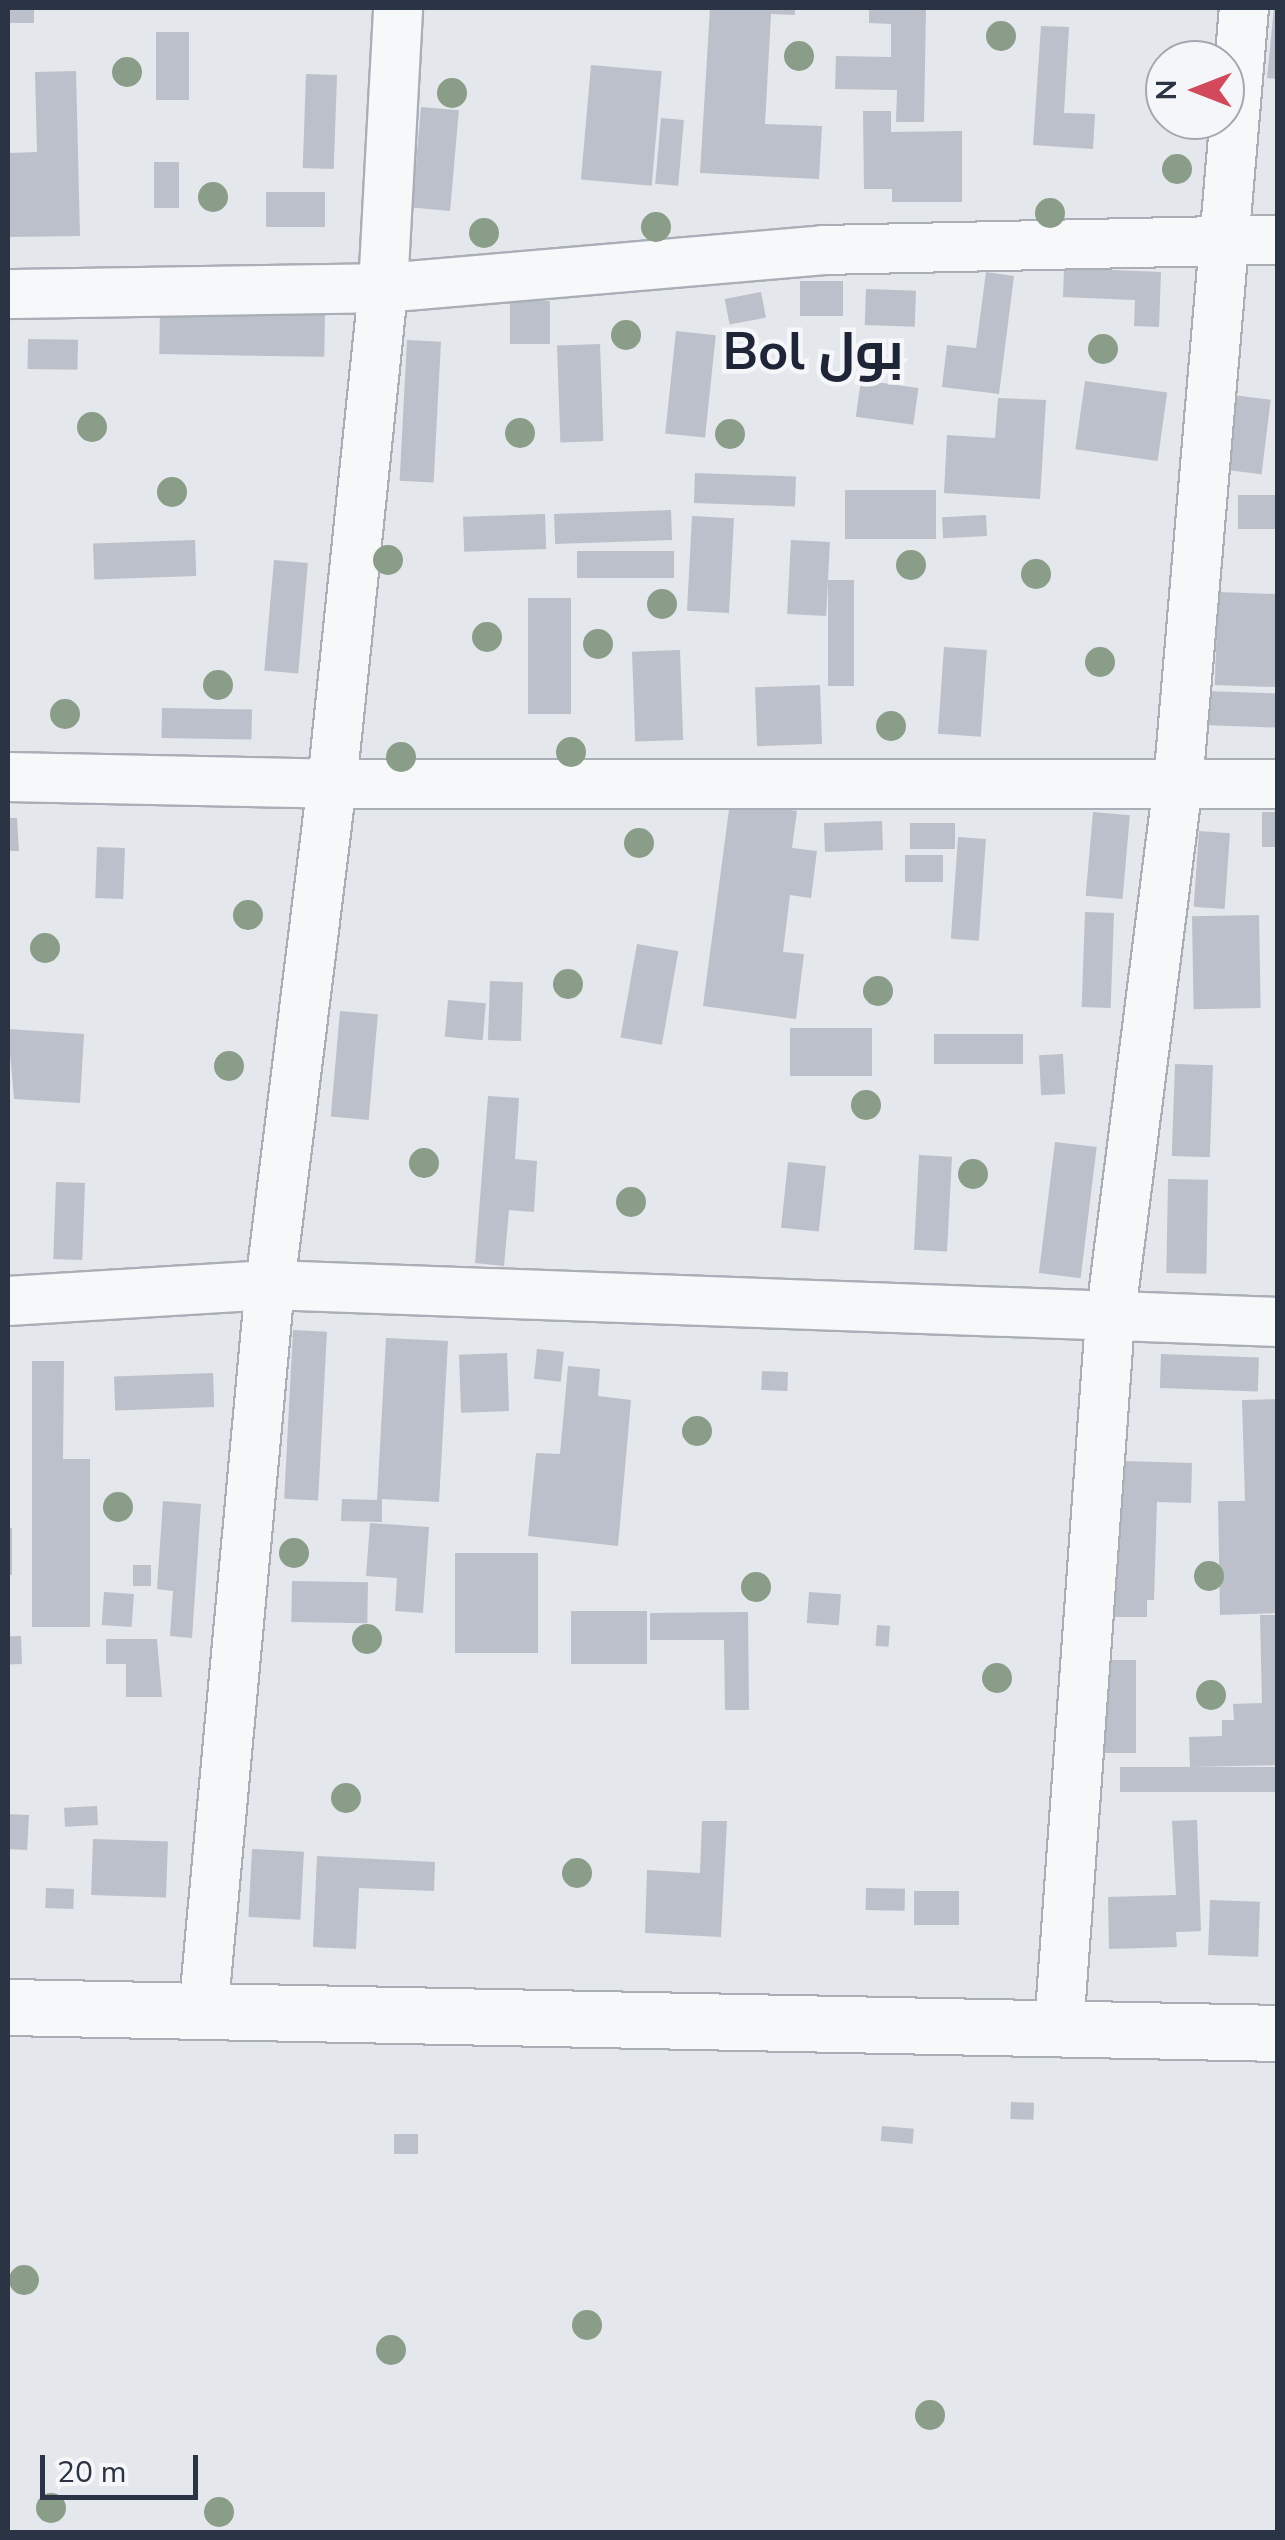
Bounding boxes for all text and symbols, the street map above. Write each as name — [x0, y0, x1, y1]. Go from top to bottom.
north arrow — [1145, 40, 1245, 140]
text: N — [1148, 80, 1186, 100]
district label: Bol بول — [722, 321, 904, 383]
scale bar — [45, 2435, 202, 2497]
text: 20 m — [57, 2452, 126, 2493]

